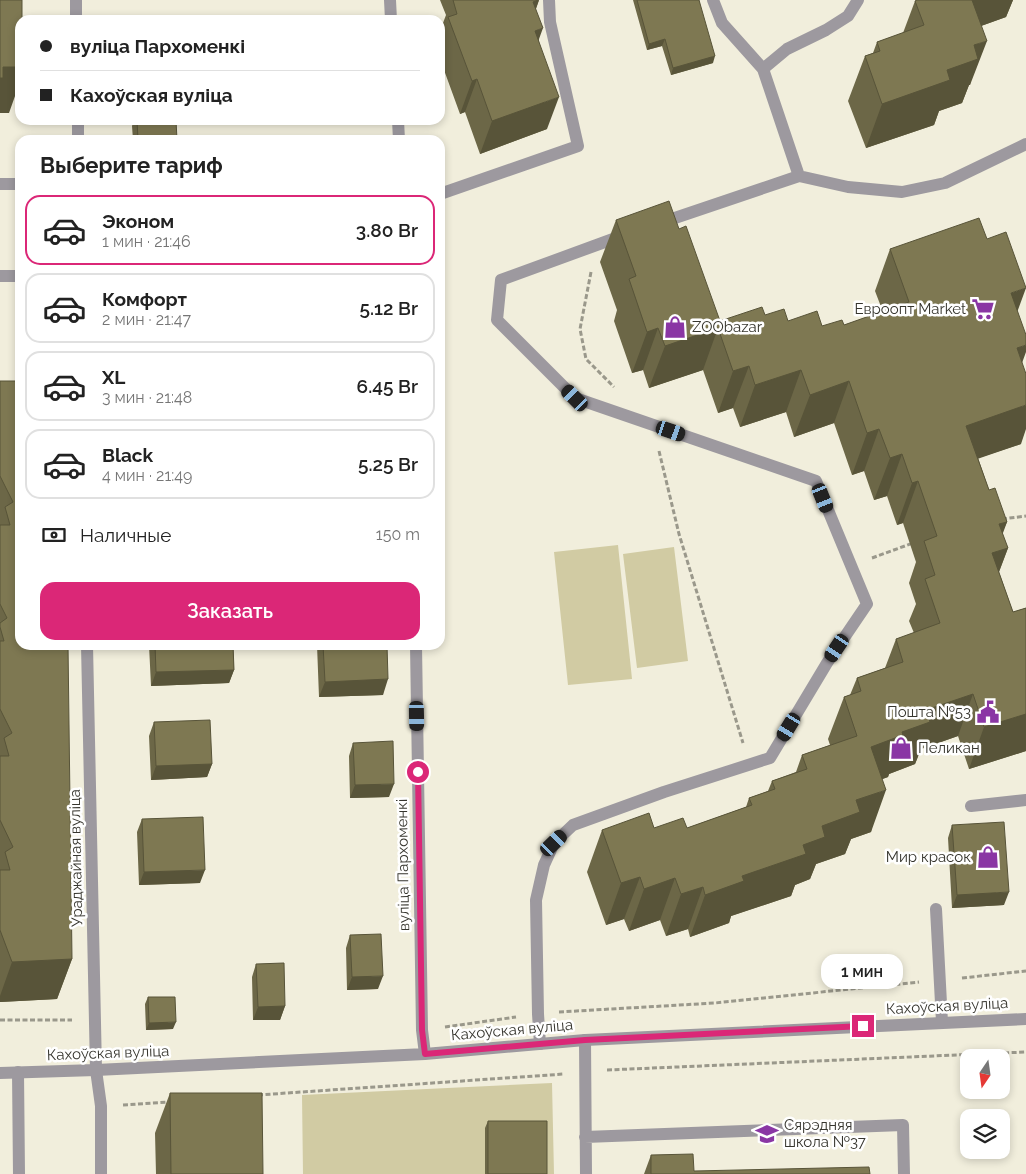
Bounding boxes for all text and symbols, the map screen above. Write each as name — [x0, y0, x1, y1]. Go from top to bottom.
text: вуліца Пархоменкі — [70, 35, 245, 57]
text: Кахоўская вуліца — [70, 84, 233, 106]
text: Выберите тариф — [40, 152, 223, 178]
icon: car — [42, 208, 87, 253]
text: Эконом — [102, 210, 174, 232]
text: 3.80 Br — [356, 219, 418, 241]
text: 1 мин · 21:46 — [102, 232, 191, 251]
icon: car — [42, 286, 87, 331]
text: Комфорт — [102, 288, 187, 310]
supermarket icon: Евроопт Market — [970, 296, 996, 322]
text: 5.12 Br — [359, 297, 418, 319]
place label: Евроопт Market — [854, 300, 966, 318]
text: 2 мин · 21:47 — [102, 310, 191, 329]
shop icon: ZOObazar — [662, 314, 688, 340]
place label: ZOObazar — [692, 318, 763, 336]
icon: car — [42, 364, 87, 409]
text: XL — [102, 366, 125, 388]
text: 6.45 Br — [357, 375, 418, 397]
car — [559, 382, 590, 414]
text: 3 мин · 21:48 — [102, 388, 192, 407]
car — [654, 419, 687, 443]
icon: car — [42, 442, 87, 487]
text: Black — [102, 444, 153, 466]
text: 5.25 Br — [358, 453, 418, 475]
text: 4 мин · 21:49 — [102, 466, 192, 485]
car — [810, 481, 835, 515]
icon: cash — [40, 521, 68, 549]
text: Наличные — [80, 524, 171, 546]
text: 150 m — [376, 525, 420, 544]
button: Заказать — [40, 582, 420, 640]
car — [822, 631, 851, 665]
public building icon: Пошта №53 — [975, 699, 1001, 725]
car — [409, 701, 424, 731]
place label: Пошта №53 — [887, 703, 971, 721]
car — [774, 710, 803, 744]
shop icon: Пеликан — [888, 735, 914, 761]
place label: Пеликан — [918, 739, 980, 757]
route start — [407, 761, 429, 783]
street label: Ураджайная вуліца — [66, 789, 86, 927]
street label: вуліца Пархоменкі — [393, 799, 413, 931]
car — [537, 827, 570, 859]
shop icon: Мир красок — [975, 844, 1001, 870]
place label: Мир красок — [886, 848, 971, 866]
callout: 1 мин — [822, 954, 904, 988]
text: 1 мин — [841, 962, 883, 981]
street label: Кахоўская вуліца — [885, 994, 1009, 1018]
route end — [852, 1015, 874, 1037]
street label: Кахоўская вуліца — [450, 1016, 574, 1044]
street label: Кахоўская вуліца — [47, 1042, 169, 1064]
north arrow — [960, 1049, 1010, 1099]
map controls — [960, 1049, 1010, 1159]
button: layers — [960, 1109, 1010, 1159]
place label: Сярэдняя школа №37 — [784, 1116, 866, 1151]
school or university icon: Сярэдняя школа №37 — [754, 1121, 780, 1147]

